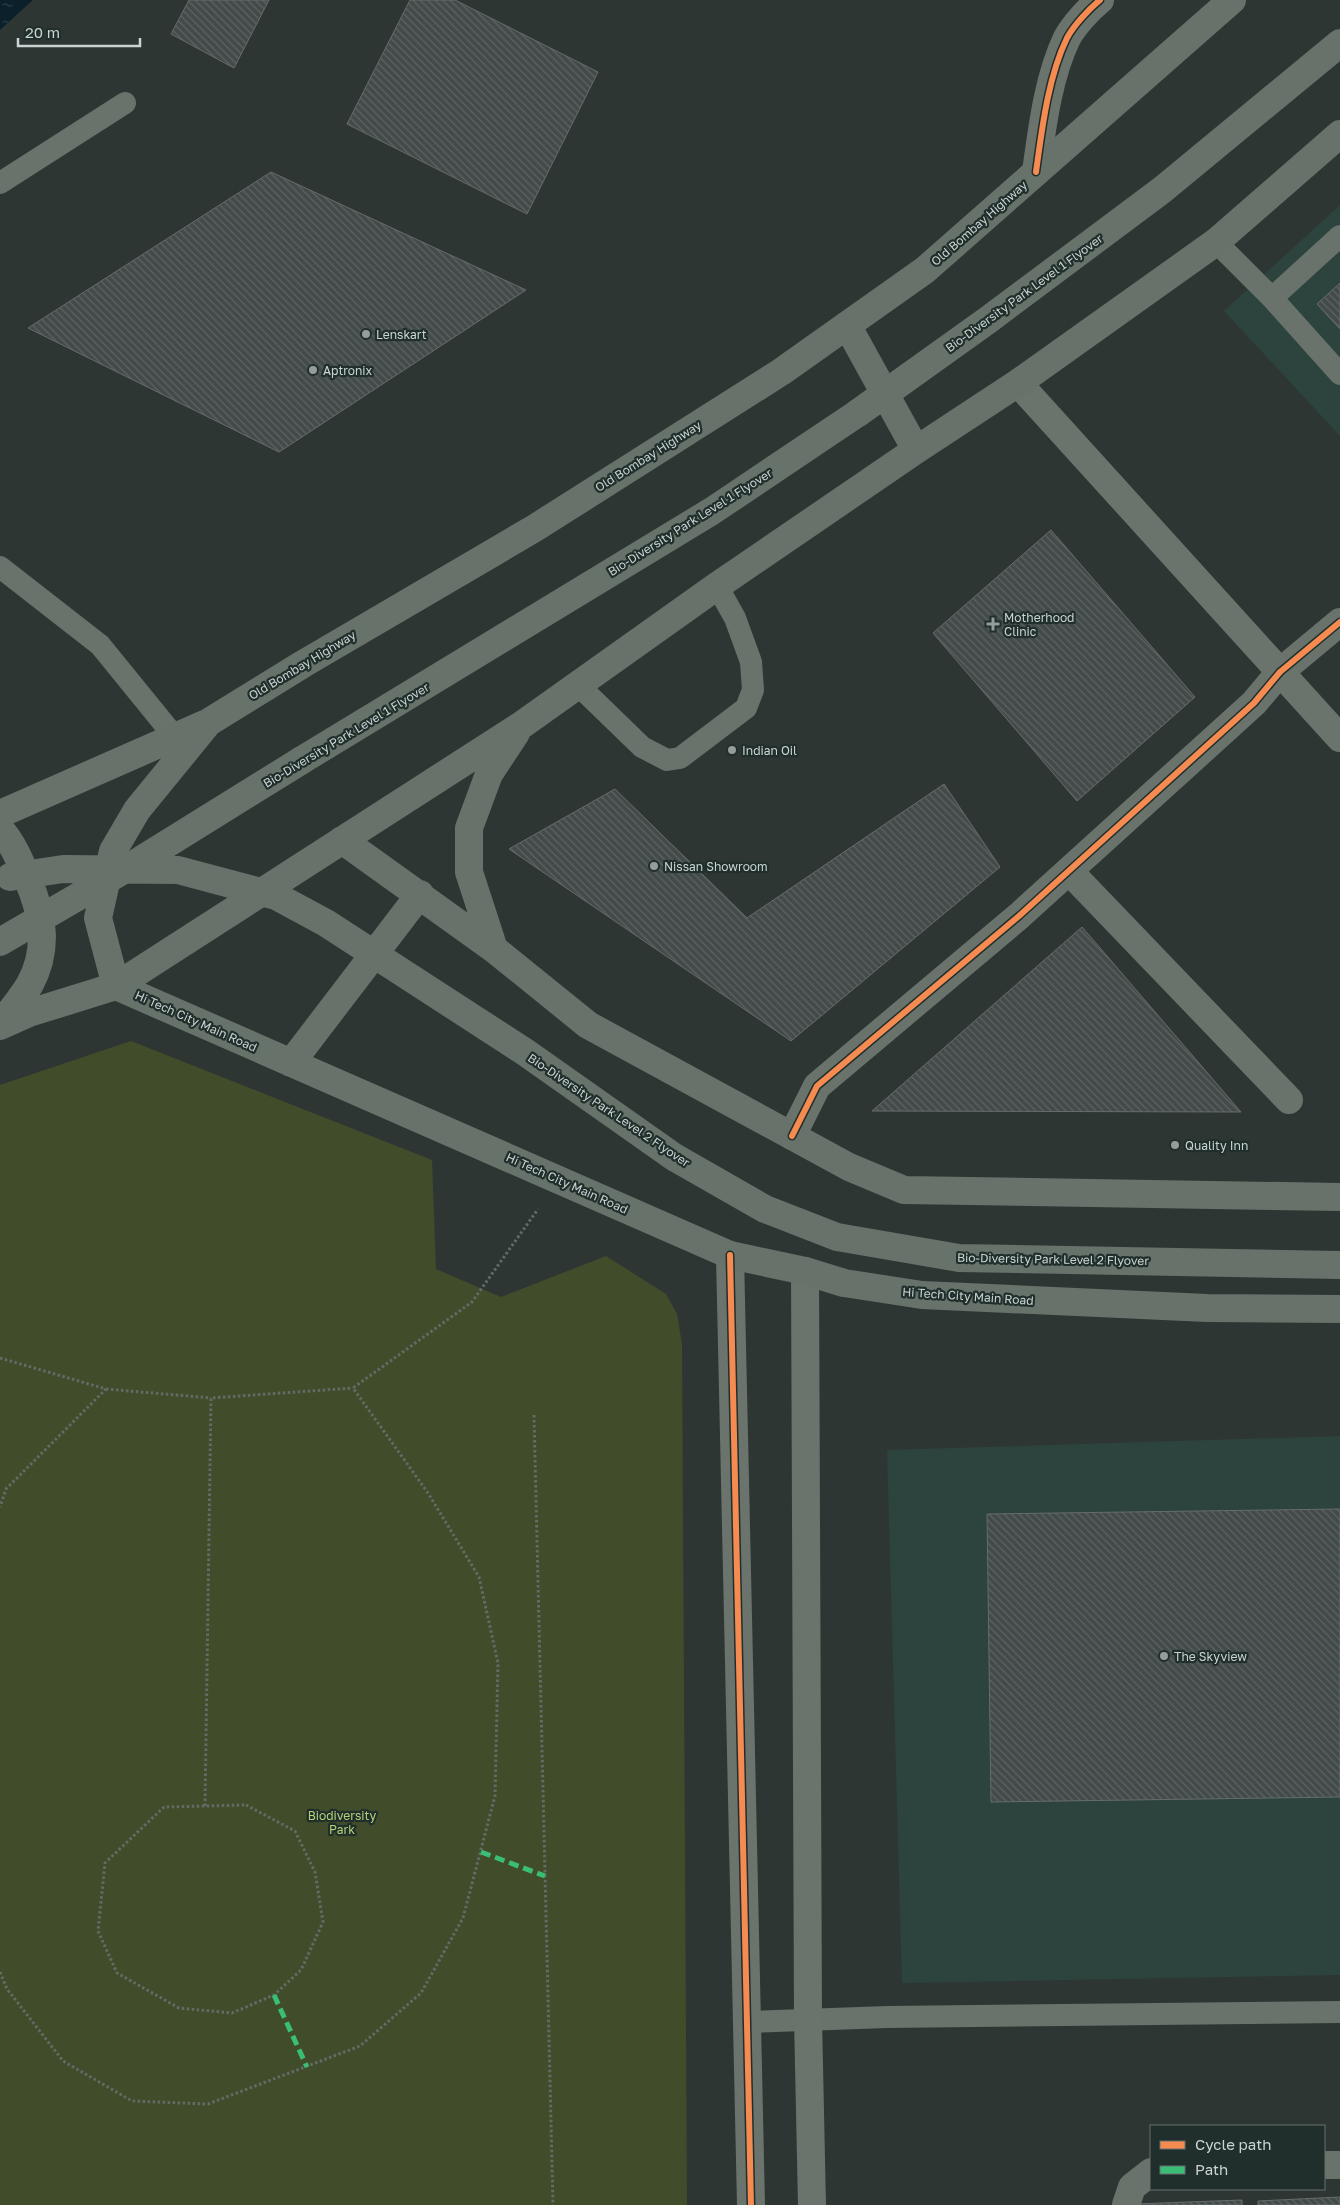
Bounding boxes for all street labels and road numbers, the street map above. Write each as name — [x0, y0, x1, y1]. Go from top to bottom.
street label: Old Bombay Highway — [928, 177, 1030, 269]
street label: Bio-Diversity Park Level 1 Flyover — [942, 231, 1106, 355]
street label: Old Bombay Highway — [592, 417, 704, 495]
street label: Bio-Diversity Park Level 1 Flyover — [605, 465, 775, 579]
street label: Old Bombay Highway — [246, 627, 358, 703]
street label: Bio-Diversity Park Level 1 Flyover — [260, 679, 432, 791]
street label: Hi Tech City Main Road — [133, 987, 259, 1055]
street label: Bio-Diversity Park Level 2 Flyover — [525, 1050, 693, 1170]
street label: Hi Tech City Main Road — [504, 1149, 630, 1217]
street label: Bio-Diversity Park Level 2 Flyover — [957, 1250, 1149, 1268]
street label: Hi Tech City Main Road — [902, 1284, 1034, 1308]

